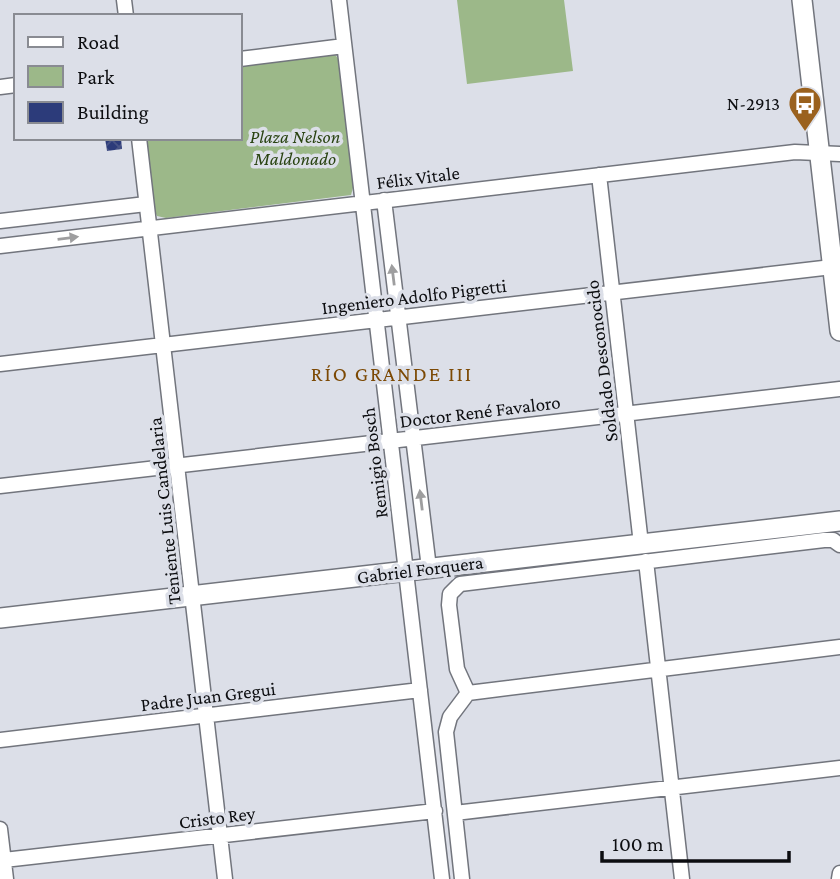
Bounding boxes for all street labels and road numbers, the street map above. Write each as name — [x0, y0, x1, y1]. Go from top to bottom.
street label: Félix Vitale — [375, 162, 461, 193]
street label: Ingeniero Adolfo Pigretti — [321, 275, 508, 318]
street label: Soldado Desconocido — [581, 279, 622, 443]
street label: Doctor René Favaloro — [398, 391, 562, 432]
street label: Remigio Bosch — [357, 406, 392, 519]
street label: Teniente Luis Candelaria — [144, 416, 185, 606]
street label: Gabriel Forquera — [356, 551, 485, 588]
street label: Padre Juan Gregui — [139, 678, 277, 715]
street label: Cristo Rey — [178, 802, 257, 833]

